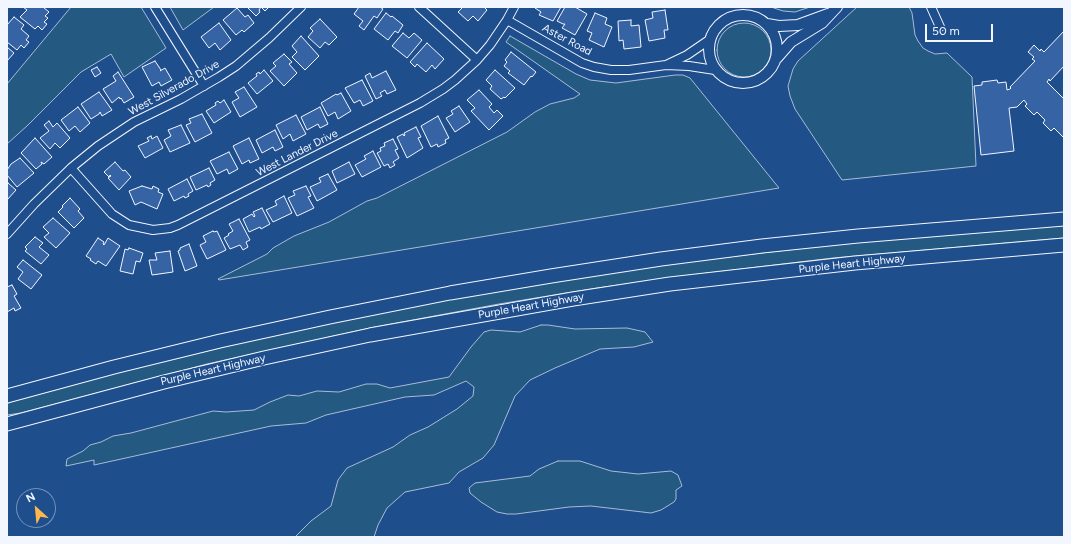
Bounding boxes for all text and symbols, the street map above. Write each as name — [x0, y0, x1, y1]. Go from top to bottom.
scale bar — [927, 16, 995, 42]
street label: Aster Road — [540, 21, 594, 59]
text: 50 m — [932, 24, 960, 38]
street label: West Silverado Drive — [126, 58, 222, 118]
street label: West Lander Drive — [254, 127, 340, 179]
street label: Purple Heart Highway — [798, 252, 906, 276]
street label: Purple Heart Highway — [477, 290, 585, 322]
street label: Purple Heart Highway — [159, 351, 267, 389]
north arrow — [16, 488, 56, 528]
text: N — [24, 490, 38, 505]

